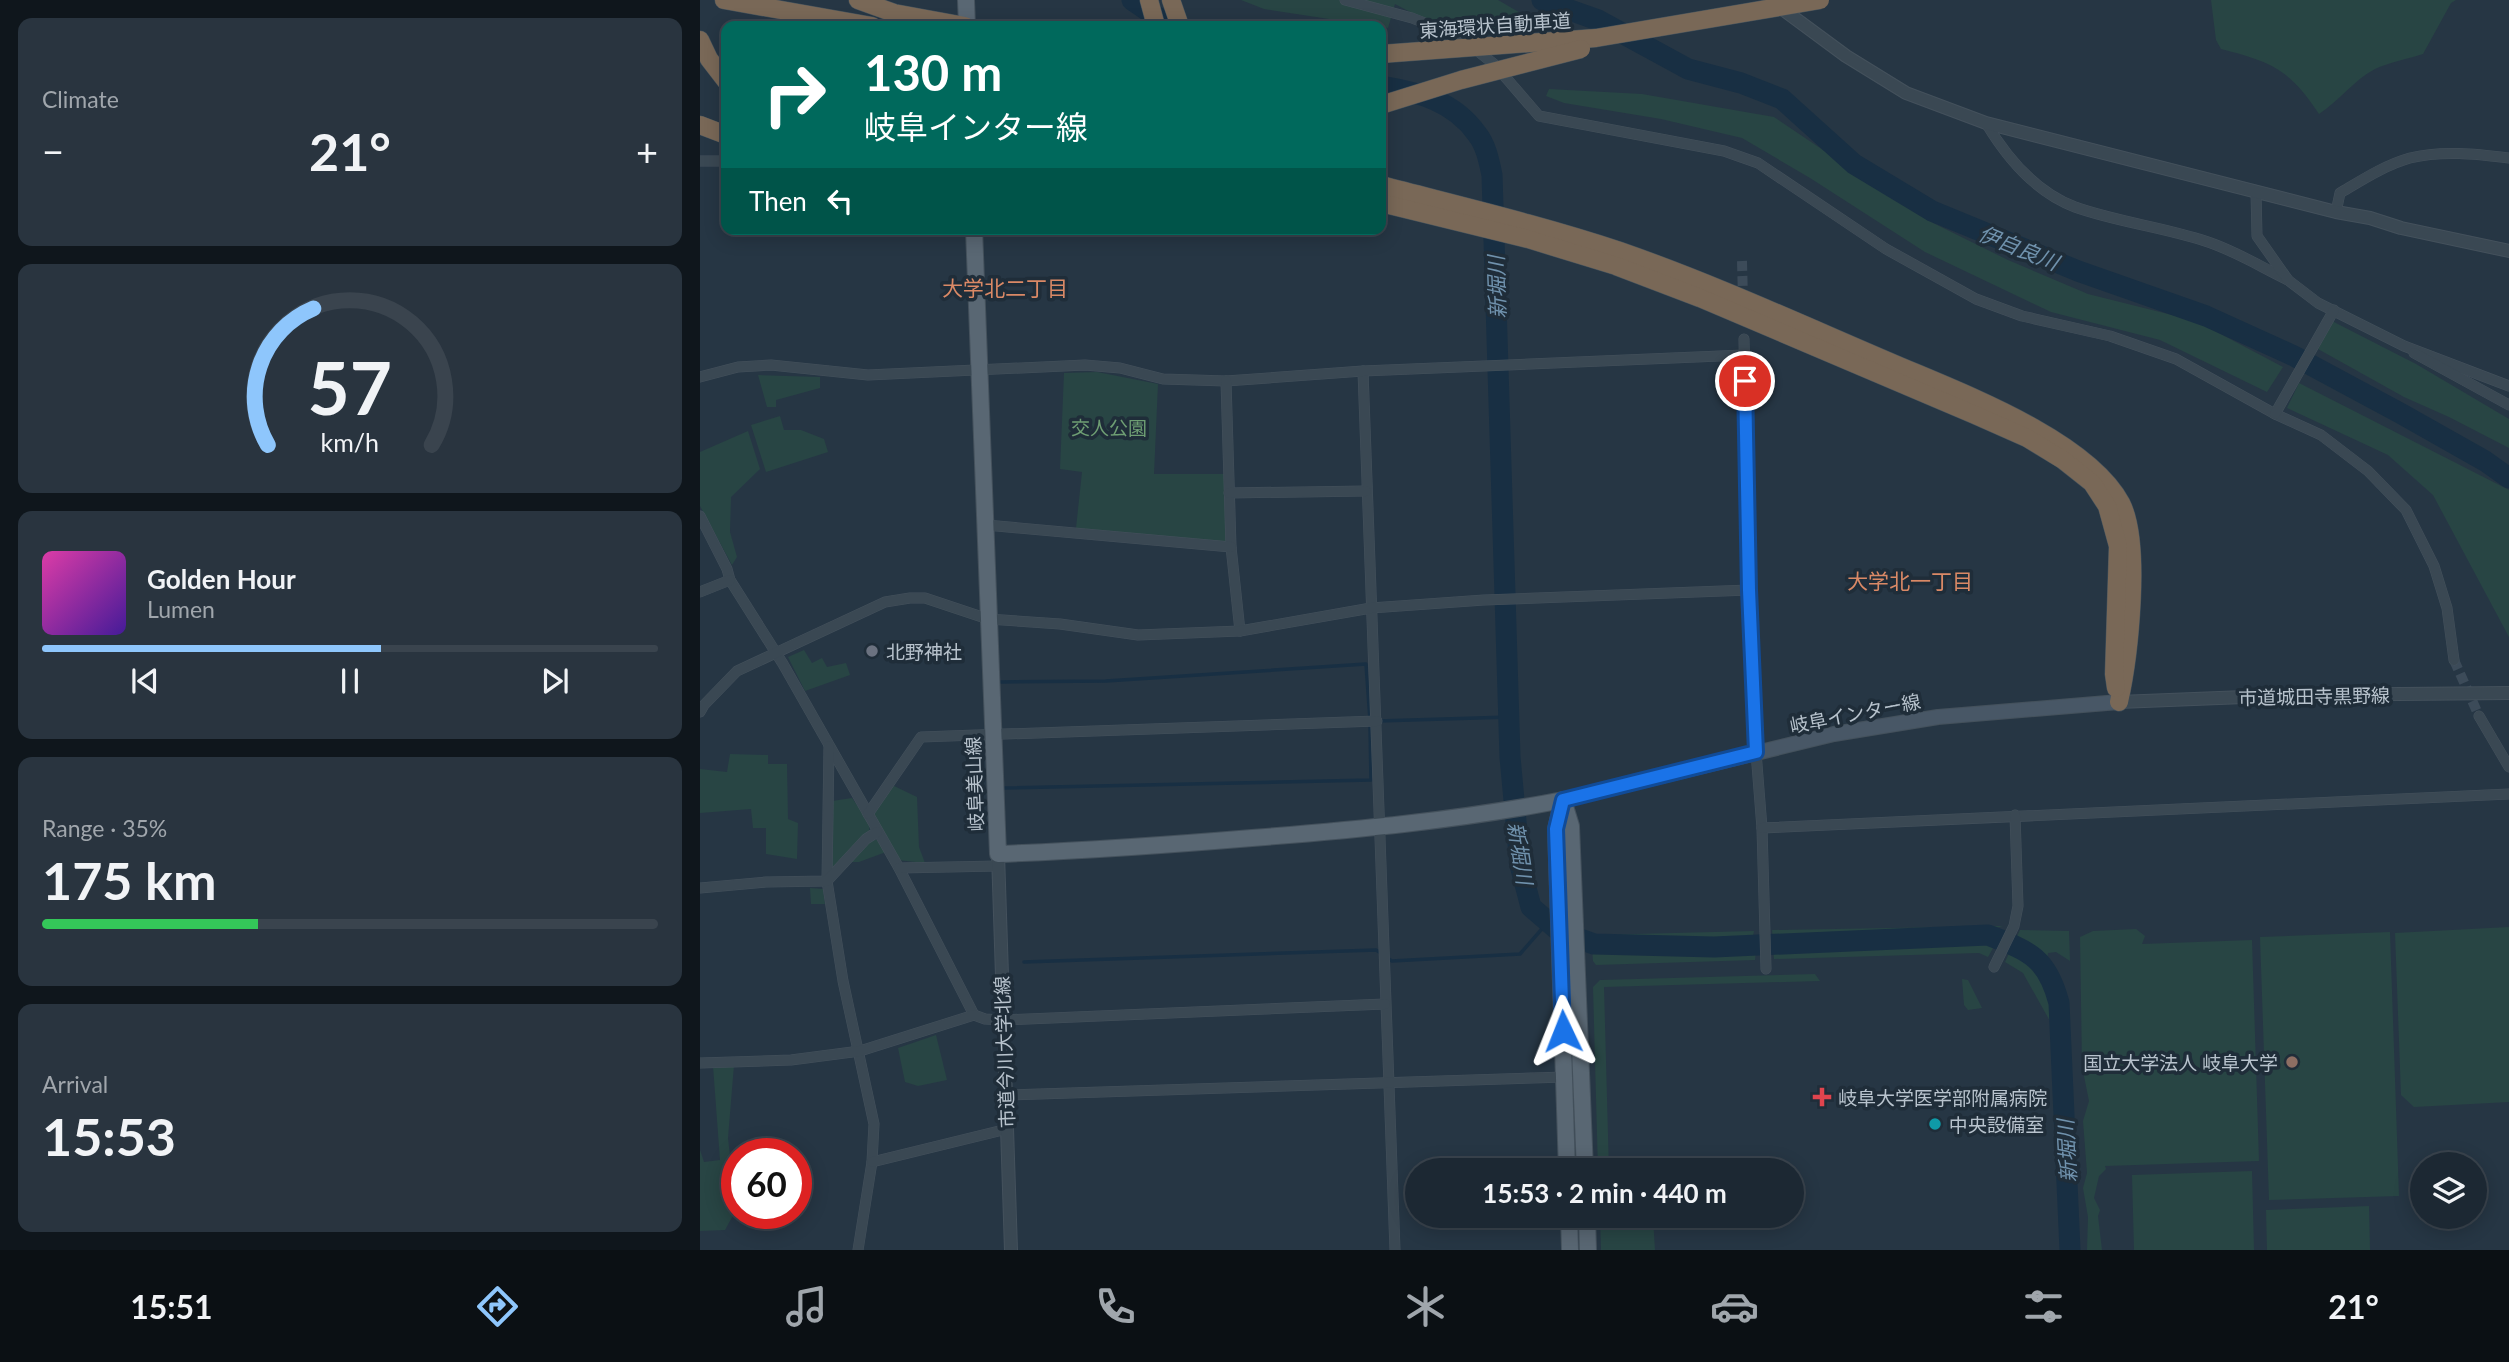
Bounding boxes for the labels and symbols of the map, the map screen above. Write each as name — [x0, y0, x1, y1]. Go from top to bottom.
street label: 東海環状自動車道 — [1418, 8, 1572, 42]
water label: 伊自良川 — [1975, 220, 2064, 275]
water label: 新堀川 — [1482, 253, 1510, 319]
district label: 大学北二丁目 — [942, 275, 1068, 300]
pin — [1715, 351, 1775, 411]
park label: 交人公園 — [1071, 416, 1147, 439]
district label: 大学北一丁目 — [1847, 568, 1973, 593]
place label: 北野神社 — [886, 640, 962, 663]
marker: 北野神社 — [864, 643, 880, 659]
street label: 市道城田寺黒野線 — [2238, 683, 2390, 709]
street label: 岐阜インター線 — [1788, 689, 1922, 737]
street label: 岐阜美山線 — [961, 736, 987, 832]
water label: 新堀川 — [1504, 820, 1539, 888]
street label: 市道今川大学北線 — [990, 976, 1018, 1128]
position arrow — [1526, 994, 1600, 1068]
place label: 国立大学法人 岐阜大学 — [2083, 1051, 2278, 1074]
marker: 国立大学法人 岐阜大学 — [2284, 1054, 2300, 1070]
place label: 岐阜大学医学部附属病院 — [1838, 1086, 2047, 1109]
marker: 岐阜大学医学部附属病院 — [1812, 1087, 1832, 1107]
place label: 中央設備室 — [1949, 1113, 2044, 1136]
marker: 中央設備室 — [1927, 1116, 1943, 1132]
water label: 新堀川 — [2052, 1117, 2080, 1183]
speed limit sign: 60 — [721, 1138, 812, 1229]

